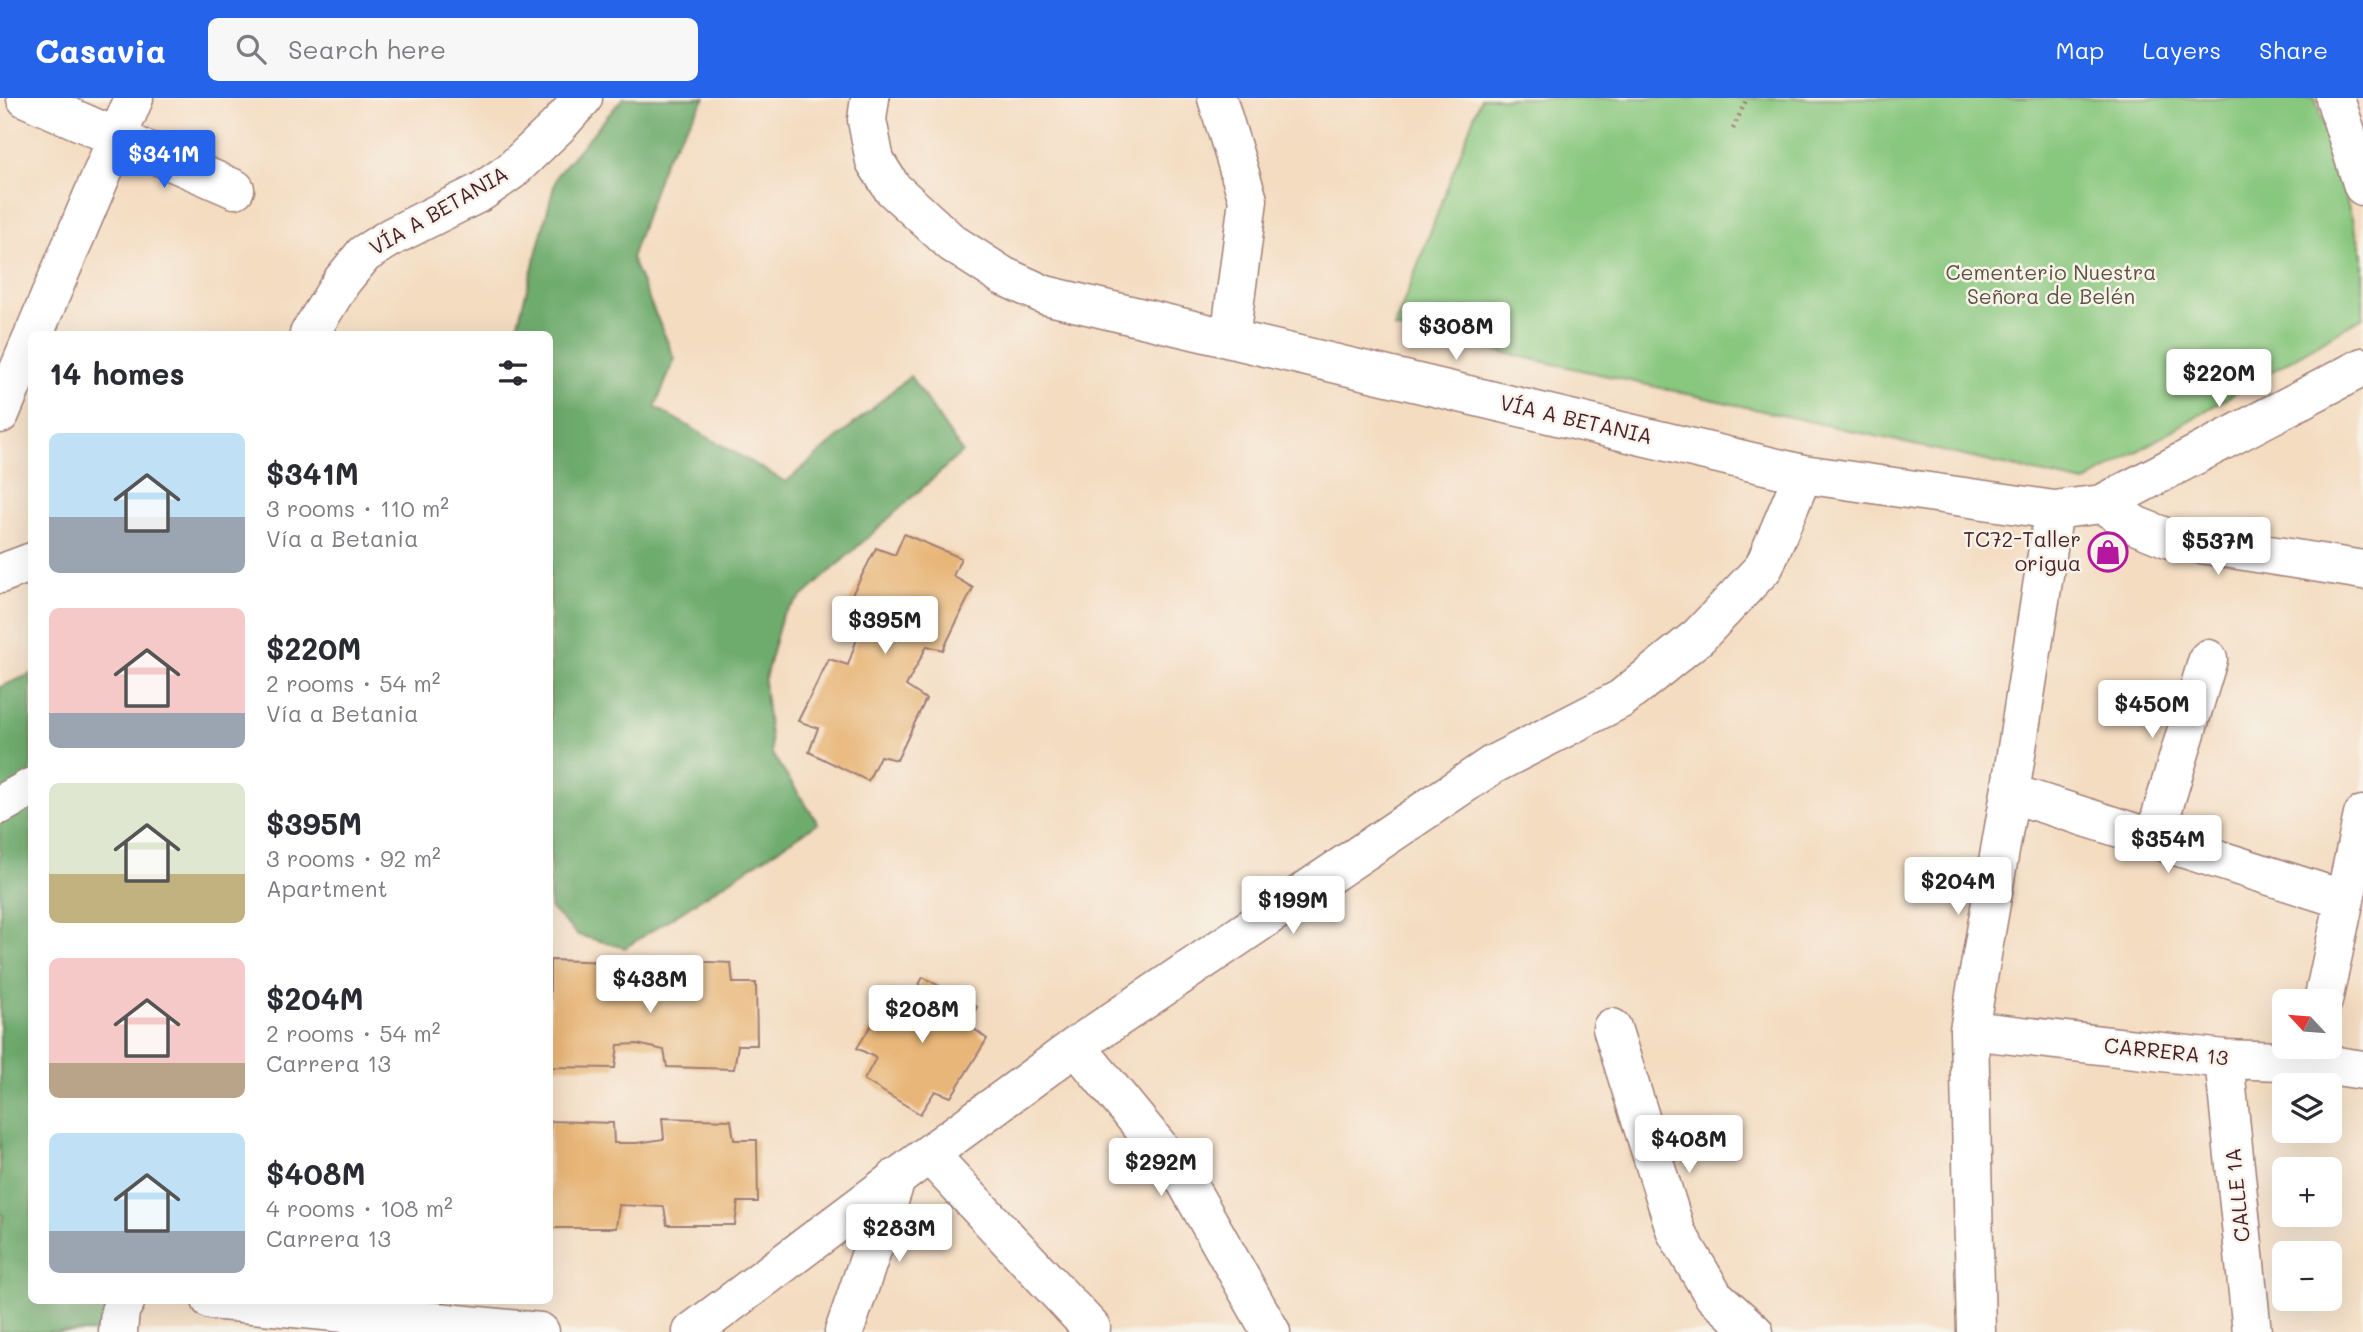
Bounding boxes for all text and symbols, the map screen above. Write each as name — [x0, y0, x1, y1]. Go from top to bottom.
search box — [208, 18, 698, 81]
text: Casavia — [35, 28, 166, 71]
icon: search — [232, 30, 270, 68]
text: Search here — [288, 32, 446, 66]
text: Map — [2056, 34, 2104, 65]
text: Layers — [2142, 34, 2221, 65]
text: Share — [2259, 34, 2328, 65]
pin: $341M — [115, 130, 213, 190]
text: $341M — [128, 138, 200, 168]
street label: VÍA A BETANIA — [364, 159, 512, 260]
park label: Cementerio Nuestra Señora de Belén — [1946, 258, 2156, 309]
pin: $308M — [1407, 302, 1505, 362]
text: $308M — [1418, 310, 1494, 340]
pin: $220M — [2170, 350, 2268, 409]
text: 14 homes — [49, 353, 185, 393]
icon: filters — [494, 354, 532, 392]
text: $220M — [2182, 357, 2256, 387]
street label: VÍA A BETANIA — [1497, 388, 1655, 449]
text: $341M — [266, 453, 359, 493]
icon: home — [105, 461, 189, 545]
text: 3 rooms · 110 m² — [266, 493, 449, 523]
pin: $537M — [2169, 518, 2267, 577]
text: Vía a Betania — [266, 523, 418, 553]
place label: TC72-Taller origua — [1963, 525, 2081, 576]
text: $537M — [2182, 525, 2254, 555]
shop icon: TC72-Taller origua — [2087, 531, 2129, 573]
pin: $395M — [836, 596, 934, 656]
text: $395M — [848, 604, 922, 634]
text: $220M — [266, 628, 362, 668]
icon: home — [105, 636, 189, 720]
text: 2 rooms · 54 m² — [266, 668, 441, 698]
pin: $450M — [2103, 680, 2201, 740]
text: $450M — [2114, 688, 2190, 718]
text: Vía a Betania — [266, 698, 418, 728]
text: $395M — [266, 803, 362, 843]
icon: home — [105, 811, 189, 895]
pin: $354M — [2119, 816, 2217, 875]
text: $354M — [2131, 823, 2205, 853]
text: 3 rooms · 92 m² — [266, 843, 441, 873]
pin: $204M — [1909, 858, 2007, 917]
text: $204M — [1920, 865, 1996, 895]
text: Apartment — [266, 873, 388, 903]
pin: $199M — [1244, 876, 1342, 936]
text: $199M — [1258, 884, 1328, 914]
pin: $438M — [601, 956, 699, 1015]
text: $438M — [612, 963, 688, 993]
text: $204M — [266, 978, 364, 1018]
icon: home — [105, 986, 189, 1070]
pin: $208M — [873, 986, 971, 1045]
north arrow — [2272, 989, 2342, 1059]
map controls — [2272, 989, 2342, 1311]
text: $208M — [885, 993, 959, 1023]
text: 2 rooms · 54 m² — [266, 1018, 441, 1048]
street label: CARRERA 13 — [2103, 1031, 2230, 1070]
text: Carrera 13 — [266, 1048, 391, 1078]
button: layers — [2272, 1073, 2342, 1143]
pin: $408M — [1640, 1116, 1738, 1175]
text: $408M — [1651, 1123, 1727, 1153]
pin: $292M — [1112, 1138, 1210, 1198]
text: $292M — [1125, 1146, 1197, 1176]
street label: CALLE 1A — [2218, 1147, 2255, 1243]
text: $408M — [266, 1153, 366, 1193]
button: + — [2272, 1157, 2342, 1227]
icon: home — [105, 1161, 189, 1245]
text: 4 rooms · 108 m² — [266, 1193, 453, 1223]
pin: $283M — [850, 1204, 948, 1264]
text: $283M — [862, 1212, 936, 1242]
text: Carrera 13 — [266, 1223, 391, 1253]
button: − — [2272, 1241, 2342, 1311]

